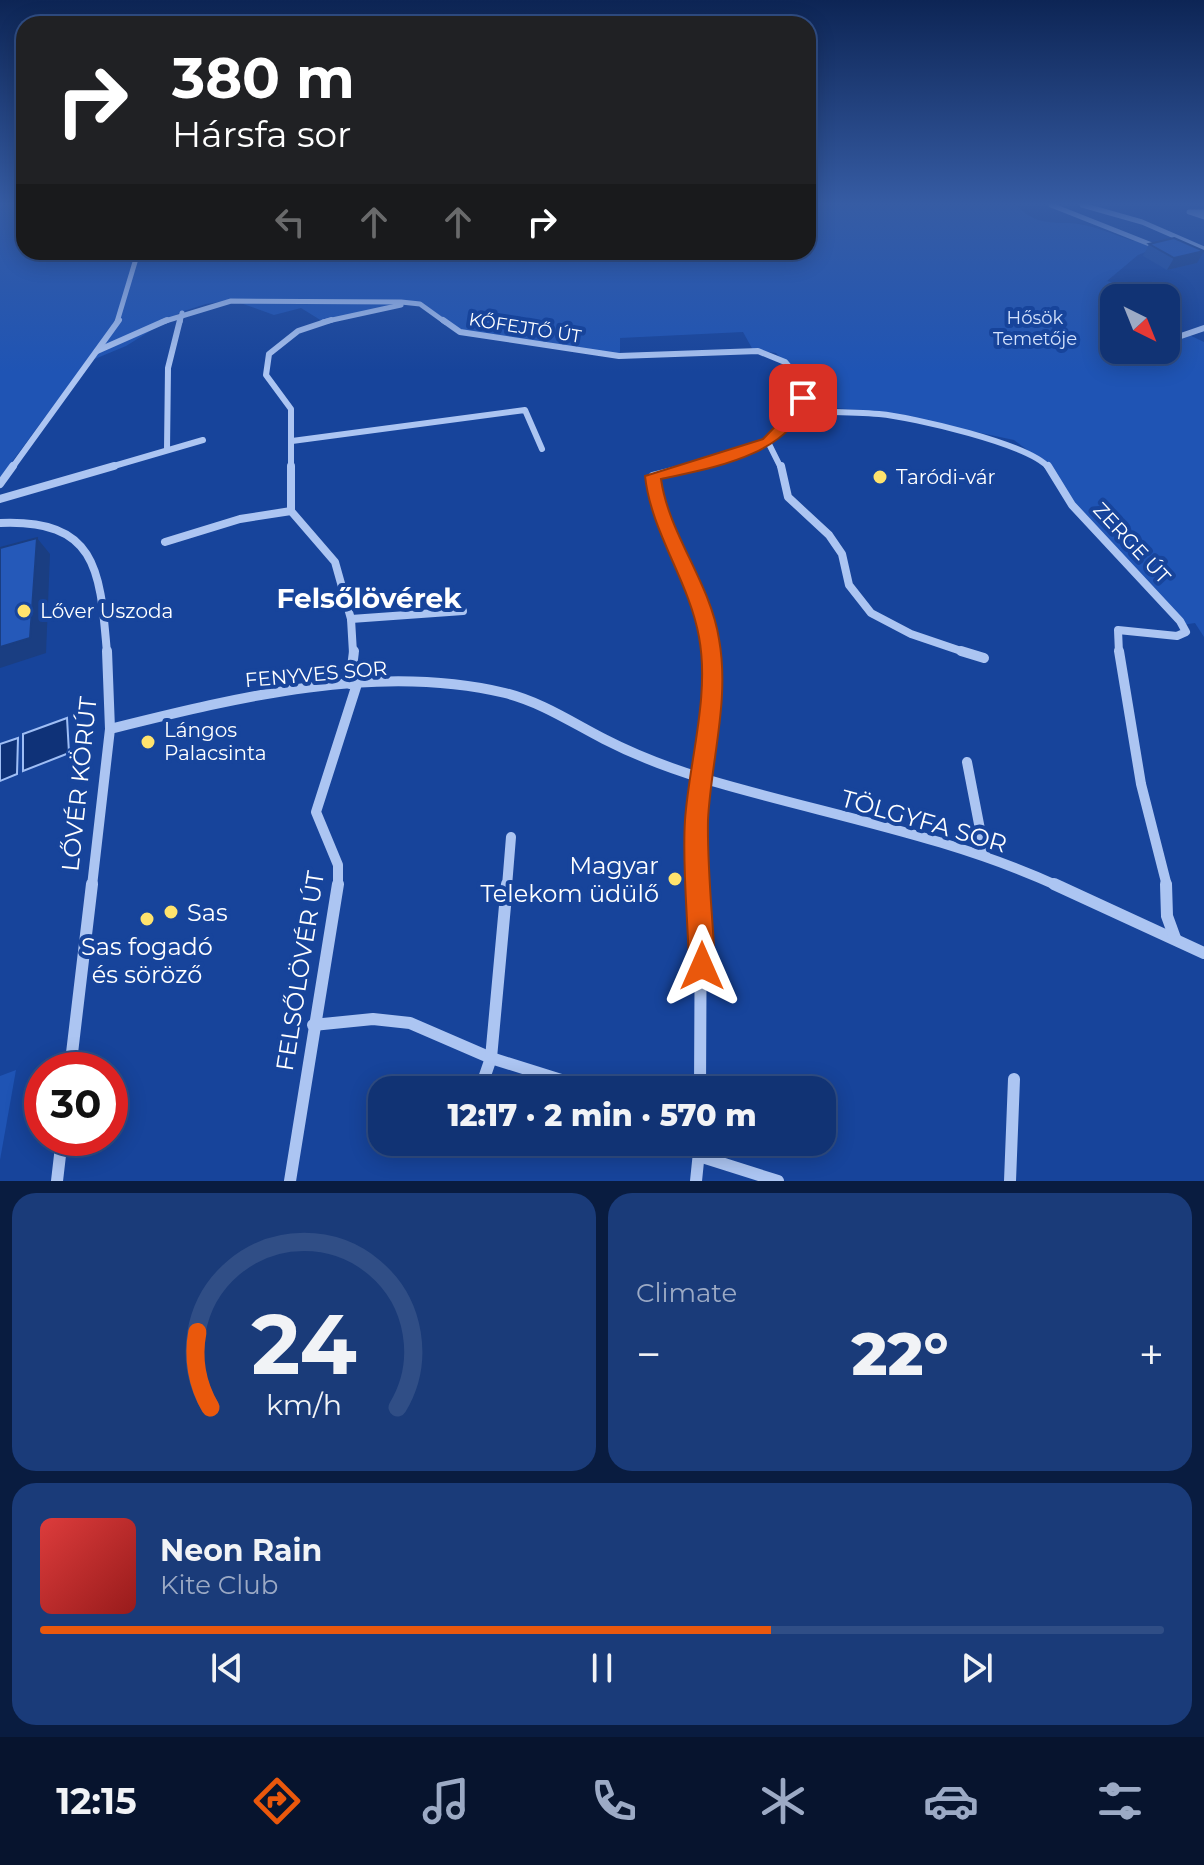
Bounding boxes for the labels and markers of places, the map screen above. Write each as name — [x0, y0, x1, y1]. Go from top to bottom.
pin — [769, 364, 837, 432]
place label: Taródi-vár — [896, 465, 996, 489]
marker: Taródi-vár — [871, 468, 889, 486]
place label: Lőver Uszoda — [40, 599, 173, 623]
marker: Lőver Uszoda — [15, 602, 33, 620]
place label: Lángos Palacsinta — [164, 718, 266, 765]
marker: Lángos Palacsinta — [139, 733, 157, 751]
place label: Magyar Telekom üdülő — [480, 851, 659, 908]
marker: Magyar Telekom üdülő — [666, 870, 684, 888]
place label: Sas — [187, 898, 228, 927]
marker: Sas — [162, 903, 180, 921]
marker: Sas fogadó és söröző — [138, 910, 156, 928]
place label: Sas fogadó és söröző — [81, 932, 213, 989]

